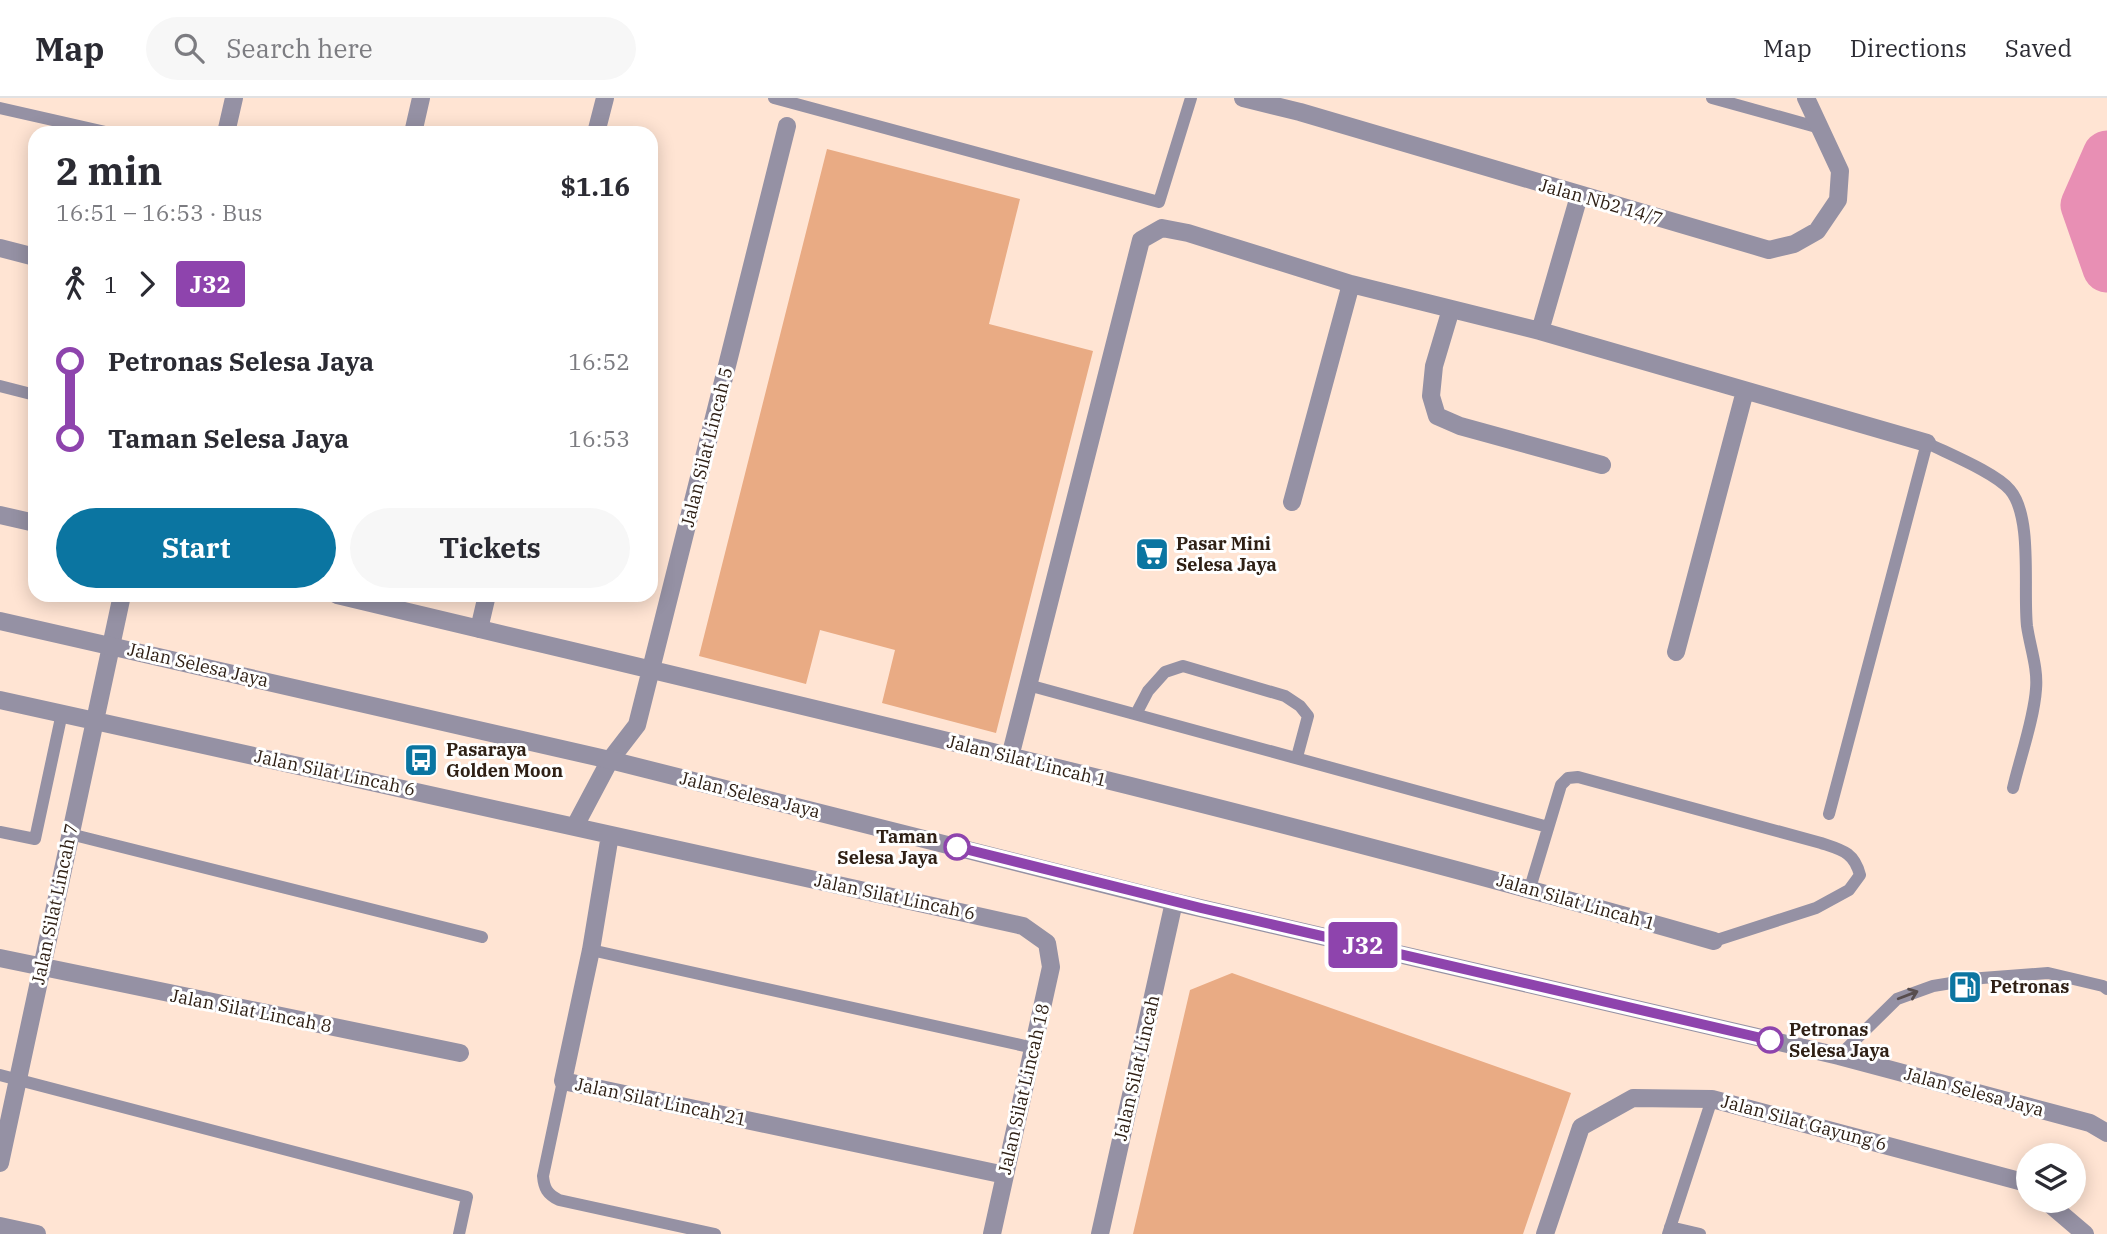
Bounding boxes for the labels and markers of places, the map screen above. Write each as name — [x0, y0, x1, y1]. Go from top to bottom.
place label: Pasar Mini Selesa Jaya — [1176, 532, 1277, 576]
supermarket icon: Pasar Mini Selesa Jaya — [1133, 535, 1171, 573]
place label: Pasaraya Golden Moon — [446, 738, 563, 782]
bus stop icon: Pasaraya Golden Moon — [402, 741, 440, 779]
place label: Taman Selesa Jaya — [837, 825, 938, 869]
marker: Taman Selesa Jaya — [944, 834, 970, 860]
fuel station icon: Petronas — [1946, 968, 1984, 1006]
place label: Petronas — [1990, 975, 2069, 998]
place label: Petronas Selesa Jaya — [1789, 1018, 1890, 1062]
marker: Petronas Selesa Jaya — [1757, 1027, 1783, 1053]

